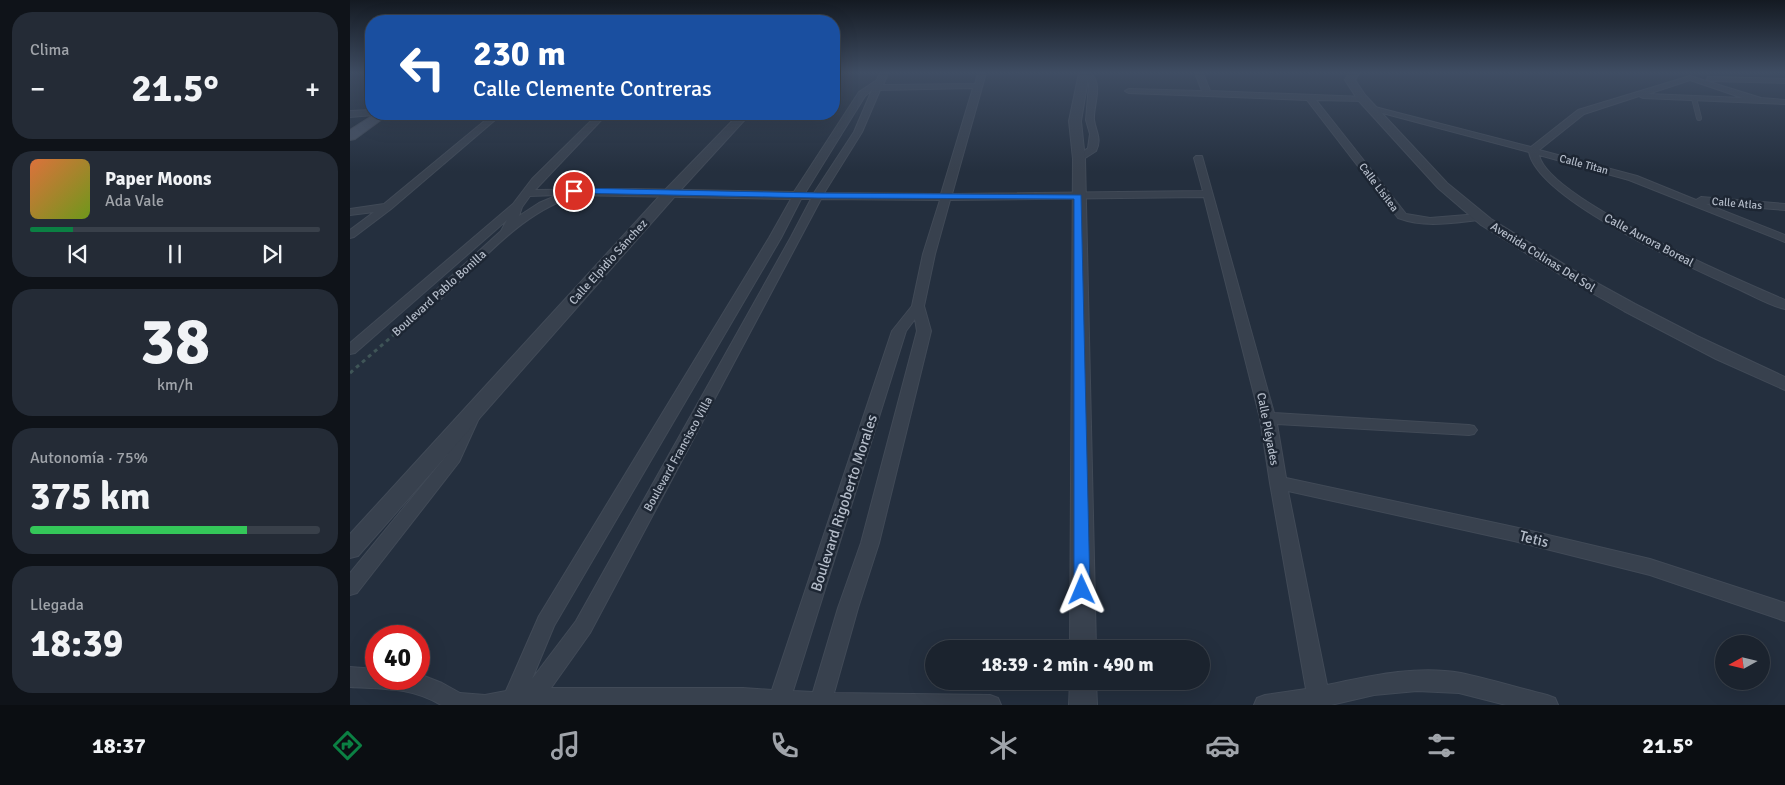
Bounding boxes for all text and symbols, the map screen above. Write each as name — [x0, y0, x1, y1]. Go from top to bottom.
text: 230 m — [473, 32, 566, 75]
icon: left — [390, 35, 455, 100]
text: Clima — [30, 40, 69, 60]
text: 21.5° — [131, 65, 219, 112]
text: − — [30, 72, 45, 106]
text: + — [305, 72, 320, 106]
text: Calle Clemente Contreras — [473, 75, 712, 102]
street label: Calle Titan — [1558, 152, 1610, 177]
street label: Calle Lisitea — [1356, 160, 1401, 214]
text: Paper Moons — [105, 167, 211, 191]
pin — [553, 170, 595, 212]
icon: arrive — [560, 177, 588, 205]
text: Ada Vale — [105, 191, 164, 211]
street label: Calle Atlas — [1711, 195, 1763, 212]
street label: Calle Aurora Boreal — [1601, 211, 1697, 271]
street label: Calle Elpidio Sánchez — [566, 216, 651, 308]
street label: Avenida Colinas Del Sol — [1488, 219, 1598, 296]
icon: previous — [64, 240, 92, 268]
icon: pause — [161, 240, 189, 268]
icon: next — [258, 240, 286, 268]
street label: Boulevard Pablo Bonilla — [389, 247, 490, 340]
text: 38 — [140, 302, 210, 382]
text: km/h — [157, 375, 193, 395]
street label: Calle Pléyades — [1253, 391, 1282, 467]
street label: Boulevard Francisco Villa — [641, 394, 716, 514]
street label: Boulevard Rigoberto Morales — [807, 412, 881, 594]
text: Autonomía · 75% — [30, 448, 148, 468]
text: 375 km — [30, 473, 151, 520]
street label: Tetis — [1517, 527, 1551, 551]
position arrow — [1055, 563, 1107, 615]
text: Llegada — [30, 595, 84, 615]
text: 18:39 — [30, 620, 123, 667]
speed limit sign: 40 — [365, 625, 430, 690]
north arrow — [1715, 635, 1770, 690]
map controls — [1715, 635, 1770, 690]
text: 18:39 · 2 min · 490 m — [981, 653, 1154, 677]
icon: directions — [330, 728, 365, 763]
icon: music — [548, 728, 583, 763]
icon: phone — [767, 728, 802, 763]
icon: climate — [986, 728, 1021, 763]
icon: car — [1205, 728, 1240, 763]
icon: filters — [1424, 728, 1459, 763]
text: 18:37 — [92, 732, 146, 759]
text: 21.5° — [1642, 732, 1693, 759]

